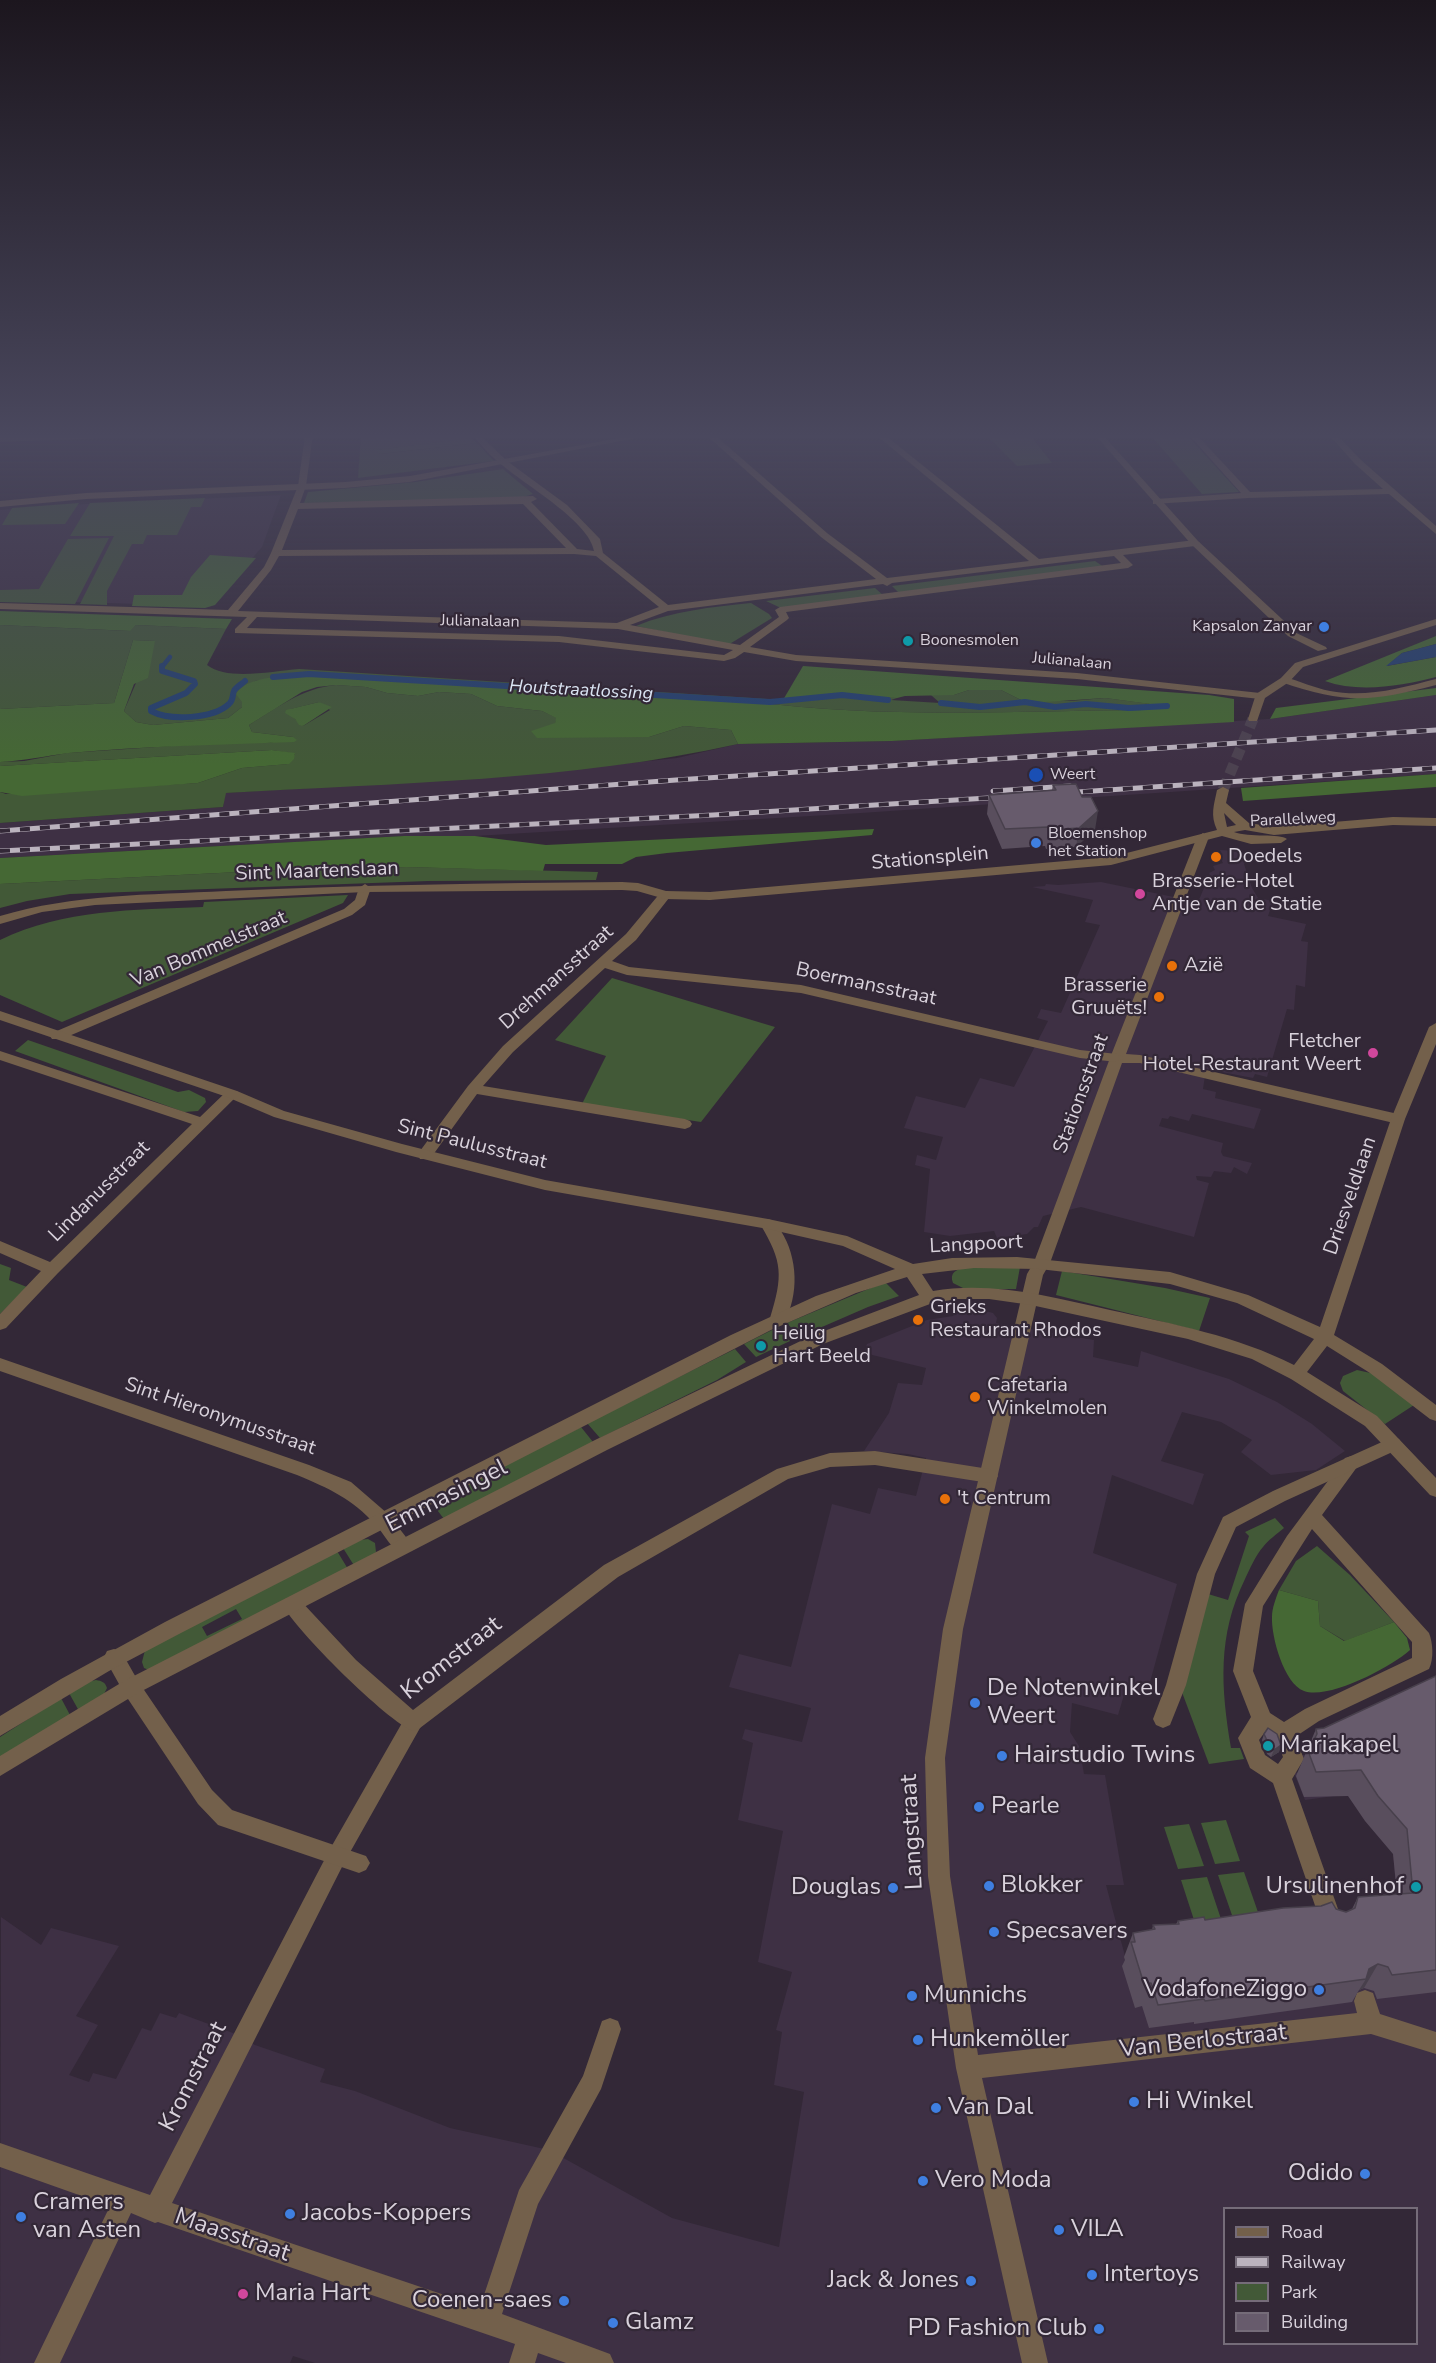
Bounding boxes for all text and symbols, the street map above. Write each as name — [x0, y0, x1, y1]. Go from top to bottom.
street label: Julianalaan — [440, 612, 520, 632]
place label: Kapsalon Zanyar — [1192, 617, 1312, 637]
marker: Kapsalon Zanyar — [1317, 620, 1331, 634]
place label: Boonesmolen — [920, 631, 1019, 651]
marker: Boonesmolen — [901, 634, 915, 648]
street label: Julianalaan — [1032, 649, 1112, 675]
water label: Houtstraatlossing — [508, 676, 654, 706]
place label: Weert — [1050, 765, 1095, 785]
marker: Weert — [1027, 766, 1045, 784]
street label: Parallelweg — [1250, 808, 1336, 832]
place label: Bloemenshop het Station — [1048, 824, 1147, 862]
marker: Bloemenshop het Station — [1029, 836, 1043, 850]
street label: Stationsplein — [870, 842, 990, 876]
place label: Doedels — [1228, 845, 1302, 869]
marker: Doedels — [1209, 850, 1223, 864]
street label: Sint Maartenslaan — [235, 857, 399, 887]
place label: Brasserie-Hotel Antje van de Statie — [1152, 870, 1322, 917]
marker: Brasserie-Hotel Antje van de Statie — [1133, 887, 1147, 901]
street label: Van Bommelstraat — [128, 906, 290, 994]
street label: Drehmansstraat — [495, 921, 619, 1035]
place label: Azië — [1184, 954, 1223, 978]
street label: Boermansstraat — [794, 958, 938, 1012]
marker: Azië — [1165, 959, 1179, 973]
place label: Brasserie Gruuëts! — [1064, 974, 1147, 1021]
marker: Brasserie Gruuëts! — [1152, 990, 1166, 1004]
place label: Fletcher Hotel-Restaurant Weert — [1143, 1030, 1361, 1077]
street label: Stationsstraat — [1049, 1031, 1115, 1157]
marker: Fletcher Hotel-Restaurant Weert — [1366, 1046, 1380, 1060]
street label: Sint Paulusstraat — [395, 1115, 549, 1175]
street label: Driesveldlaan — [1320, 1134, 1382, 1258]
street label: Lindanusstraat — [44, 1136, 156, 1248]
street label: Langpoort — [929, 1231, 1023, 1259]
place label: Grieks Restaurant Rhodos — [930, 1296, 1102, 1343]
marker: Grieks Restaurant Rhodos — [911, 1313, 925, 1327]
place label: Heilig Hart Beeld — [773, 1322, 871, 1369]
marker: Heilig Hart Beeld — [754, 1339, 768, 1353]
street label: Sint Hieronymusstraat — [121, 1373, 319, 1461]
place label: Cafetaria Winkelmolen — [987, 1374, 1107, 1421]
marker: Cafetaria Winkelmolen — [968, 1390, 982, 1404]
street label: Emmasingel — [381, 1454, 513, 1540]
place label: 't Centrum — [957, 1487, 1051, 1511]
marker: 't Centrum — [938, 1492, 952, 1506]
street label: Kromstraat — [396, 1611, 508, 1707]
place label: De Notenwinkel Weert — [987, 1675, 1160, 1731]
marker: De Notenwinkel Weert — [968, 1696, 982, 1710]
place label: Mariakapel — [1280, 1732, 1399, 1760]
marker: Mariakapel — [1261, 1739, 1275, 1753]
place label: Hairstudio Twins — [1014, 1742, 1195, 1770]
marker: Hairstudio Twins — [995, 1749, 1009, 1763]
street label: Langstraat — [896, 1774, 930, 1890]
place label: Pearle — [991, 1793, 1059, 1821]
marker: Pearle — [972, 1800, 986, 1814]
place label: Blokker — [1001, 1872, 1083, 1900]
place label: Ursulinenhof — [1265, 1873, 1404, 1901]
place label: Douglas — [791, 1874, 881, 1902]
marker: Blokker — [982, 1879, 996, 1893]
marker: Ursulinenhof — [1409, 1880, 1423, 1894]
marker: Douglas — [886, 1881, 900, 1895]
place label: Specsavers — [1006, 1918, 1128, 1946]
marker: Specsavers — [987, 1925, 1001, 1939]
place label: VodafoneZiggo — [1143, 1976, 1307, 2004]
place label: Munnichs — [924, 1982, 1027, 2010]
marker: VodafoneZiggo — [1312, 1983, 1326, 1997]
marker: Munnichs — [905, 1989, 919, 2003]
street label: Kromstraat — [154, 2017, 234, 2137]
street label: Van Berlostraat — [1118, 2019, 1288, 2065]
place label: Hunkemöller — [930, 2026, 1069, 2054]
marker: Hunkemöller — [911, 2033, 925, 2047]
place label: Hi Winkel — [1146, 2088, 1253, 2116]
place label: Van Dal — [948, 2094, 1033, 2122]
marker: Hi Winkel — [1127, 2095, 1141, 2109]
marker: Van Dal — [929, 2101, 943, 2115]
place label: Odido — [1288, 2160, 1353, 2188]
place label: Vero Moda — [935, 2167, 1051, 2195]
marker: Odido — [1358, 2167, 1372, 2181]
marker: Vero Moda — [916, 2174, 930, 2188]
place label: Cramers van Asten — [33, 2189, 141, 2245]
place label: Jacobs-Koppers — [302, 2200, 471, 2228]
street label: Maasstraat — [171, 2203, 293, 2269]
marker: Jacobs-Koppers — [283, 2207, 297, 2221]
legend — [1223, 2207, 1418, 2345]
marker: Cramers van Asten — [14, 2210, 28, 2224]
place label: VILA — [1071, 2216, 1124, 2244]
text: Road — [1281, 2220, 1323, 2244]
marker: VILA — [1052, 2223, 1066, 2237]
text: Railway — [1281, 2250, 1346, 2274]
place label: Intertoys — [1104, 2261, 1199, 2289]
place label: Jack & Jones — [827, 2267, 959, 2295]
marker: Intertoys — [1085, 2268, 1099, 2282]
marker: Jack & Jones — [964, 2274, 978, 2288]
place label: Maria Hart — [255, 2280, 370, 2308]
text: Park — [1281, 2280, 1317, 2304]
marker: Maria Hart — [236, 2287, 250, 2301]
place label: Coenen-saes — [412, 2287, 552, 2315]
marker: Coenen-saes — [557, 2294, 571, 2308]
place label: Glamz — [625, 2309, 694, 2337]
text: Building — [1281, 2310, 1348, 2334]
place label: PD Fashion Club — [908, 2315, 1087, 2343]
marker: Glamz — [606, 2316, 620, 2330]
marker: PD Fashion Club — [1092, 2322, 1106, 2336]

